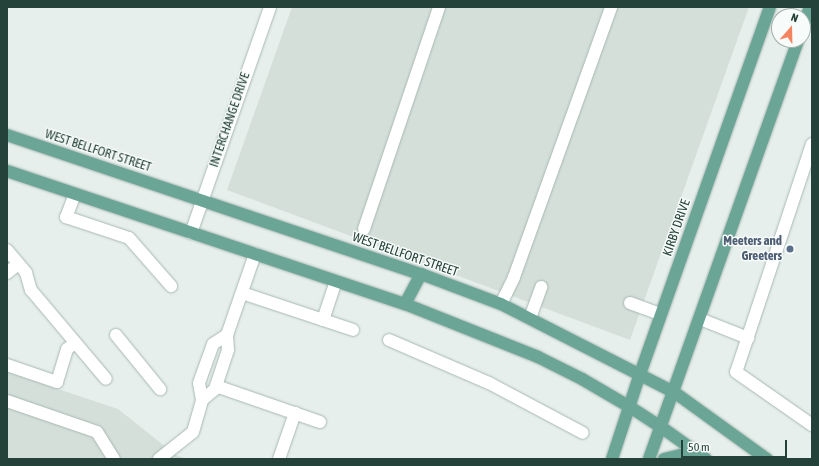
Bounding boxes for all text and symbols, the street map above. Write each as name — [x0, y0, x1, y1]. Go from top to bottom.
north arrow — [771, 8, 811, 48]
text: N — [790, 11, 800, 24]
street label: INTERCHANGE DRIVE — [206, 71, 254, 169]
street label: WEST BELLFORT STREET — [43, 126, 153, 176]
street label: KIRBY DRIVE — [660, 198, 694, 258]
street label: WEST BELLFORT STREET — [350, 230, 460, 280]
place label: Meeters and Greeters — [723, 234, 782, 265]
marker: Meeters and Greeters — [785, 244, 795, 254]
scale bar — [683, 432, 789, 458]
text: 50 m — [688, 440, 710, 454]

